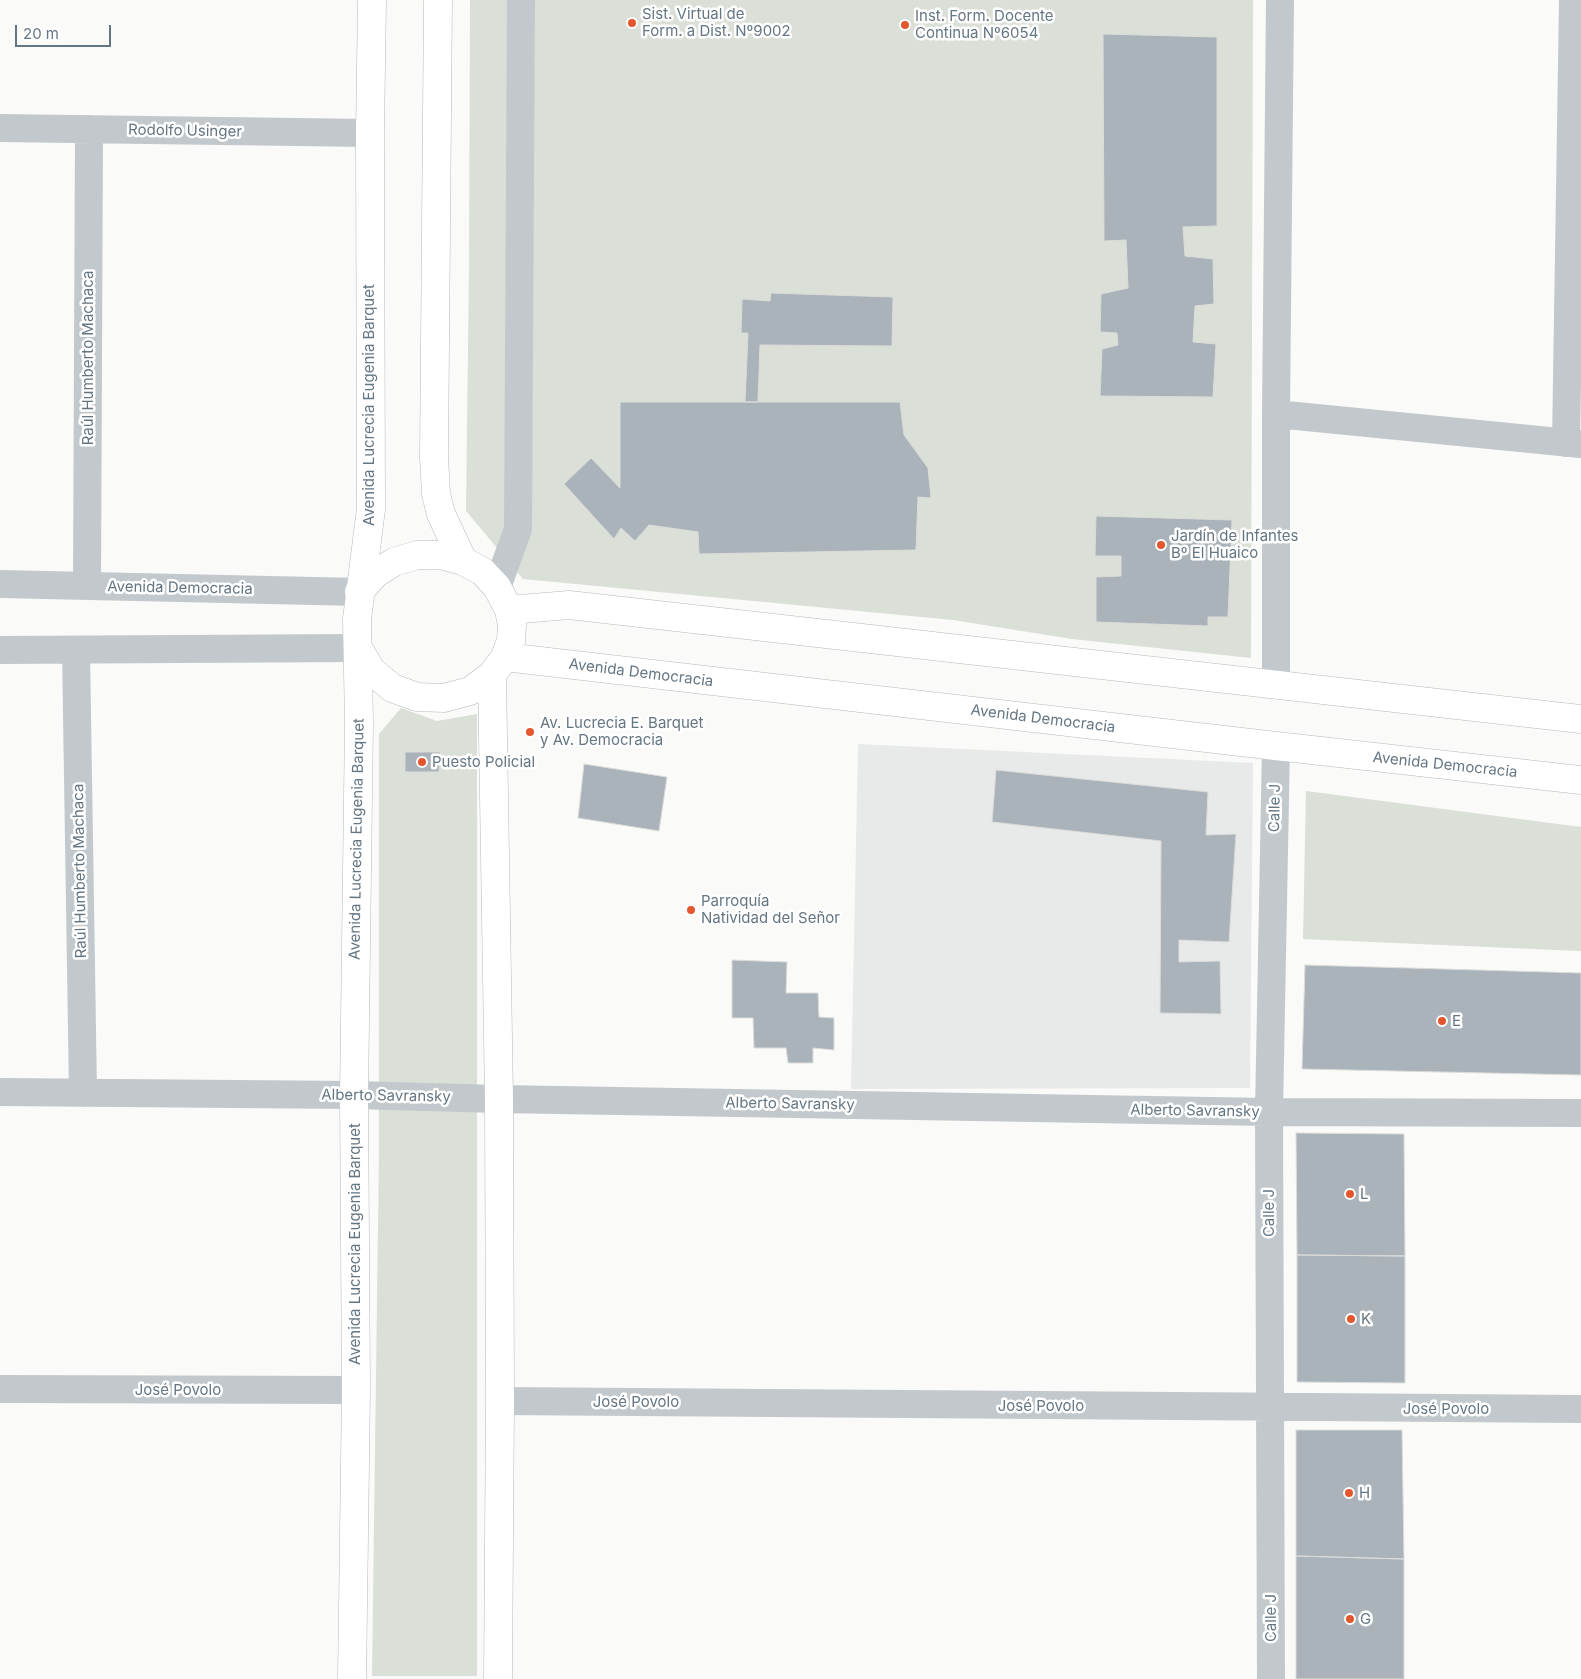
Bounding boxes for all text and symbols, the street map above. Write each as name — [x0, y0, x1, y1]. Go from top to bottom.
place label: Sist. Virtual de Form. a Dist. Nº9002 — [642, 5, 791, 40]
place label: Inst. Form. Docente Continua Nº6054 — [915, 7, 1054, 42]
scale bar — [18, 15, 114, 47]
marker: Sist. Virtual de Form. a Dist. Nº9002 — [626, 17, 638, 29]
marker: Inst. Form. Docente Continua Nº6054 — [899, 19, 911, 31]
text: 20 m — [23, 24, 59, 43]
street label: Rodolfo Usinger — [128, 121, 242, 141]
street label: Raúl Humberto Machaca — [79, 271, 97, 445]
street label: Avenida Lucrecia Eugenia Barquet — [360, 284, 378, 526]
place label: Jardín de Infantes Bº El Huaico — [1171, 527, 1298, 562]
marker: Jardín de Infantes Bº El Huaico — [1155, 539, 1167, 551]
street label: Avenida Democracia — [107, 578, 253, 598]
street label: Avenida Democracia — [568, 655, 714, 691]
street label: Avenida Democracia — [970, 701, 1116, 737]
place label: Av. Lucrecia E. Barquet y Av. Democracia — [540, 714, 703, 749]
street label: Avenida Lucrecia Eugenia Barquet — [346, 718, 368, 960]
marker: Av. Lucrecia E. Barquet y Av. Democracia — [524, 726, 536, 738]
street label: Avenida Democracia — [1372, 748, 1518, 782]
place label: Puesto Policial — [432, 753, 535, 771]
marker: Puesto Policial — [416, 756, 428, 768]
street label: Raúl Humberto Machaca — [69, 784, 91, 958]
street label: Calle J — [1266, 784, 1284, 832]
place label: Parroquía Natividad del Señor — [701, 892, 840, 927]
marker: Parroquía Natividad del Señor — [685, 904, 697, 916]
place label: E — [1452, 1012, 1461, 1030]
marker: E — [1436, 1015, 1448, 1027]
street label: Alberto Savransky — [321, 1086, 451, 1106]
street label: Alberto Savransky — [725, 1094, 855, 1114]
street label: Alberto Savransky — [1130, 1101, 1260, 1121]
street label: Avenida Lucrecia Eugenia Barquet — [346, 1123, 364, 1365]
place label: L — [1360, 1185, 1368, 1203]
marker: L — [1344, 1188, 1356, 1200]
street label: Calle J — [1260, 1189, 1278, 1237]
place label: K — [1361, 1310, 1371, 1328]
marker: K — [1345, 1313, 1357, 1325]
street label: José Povolo — [135, 1381, 221, 1399]
street label: José Povolo — [593, 1393, 679, 1411]
street label: José Povolo — [998, 1397, 1084, 1415]
street label: José Povolo — [1403, 1400, 1489, 1418]
place label: H — [1359, 1484, 1370, 1502]
marker: H — [1343, 1487, 1355, 1499]
street label: Calle J — [1262, 1594, 1280, 1642]
place label: G — [1360, 1610, 1371, 1628]
marker: G — [1344, 1613, 1356, 1625]

